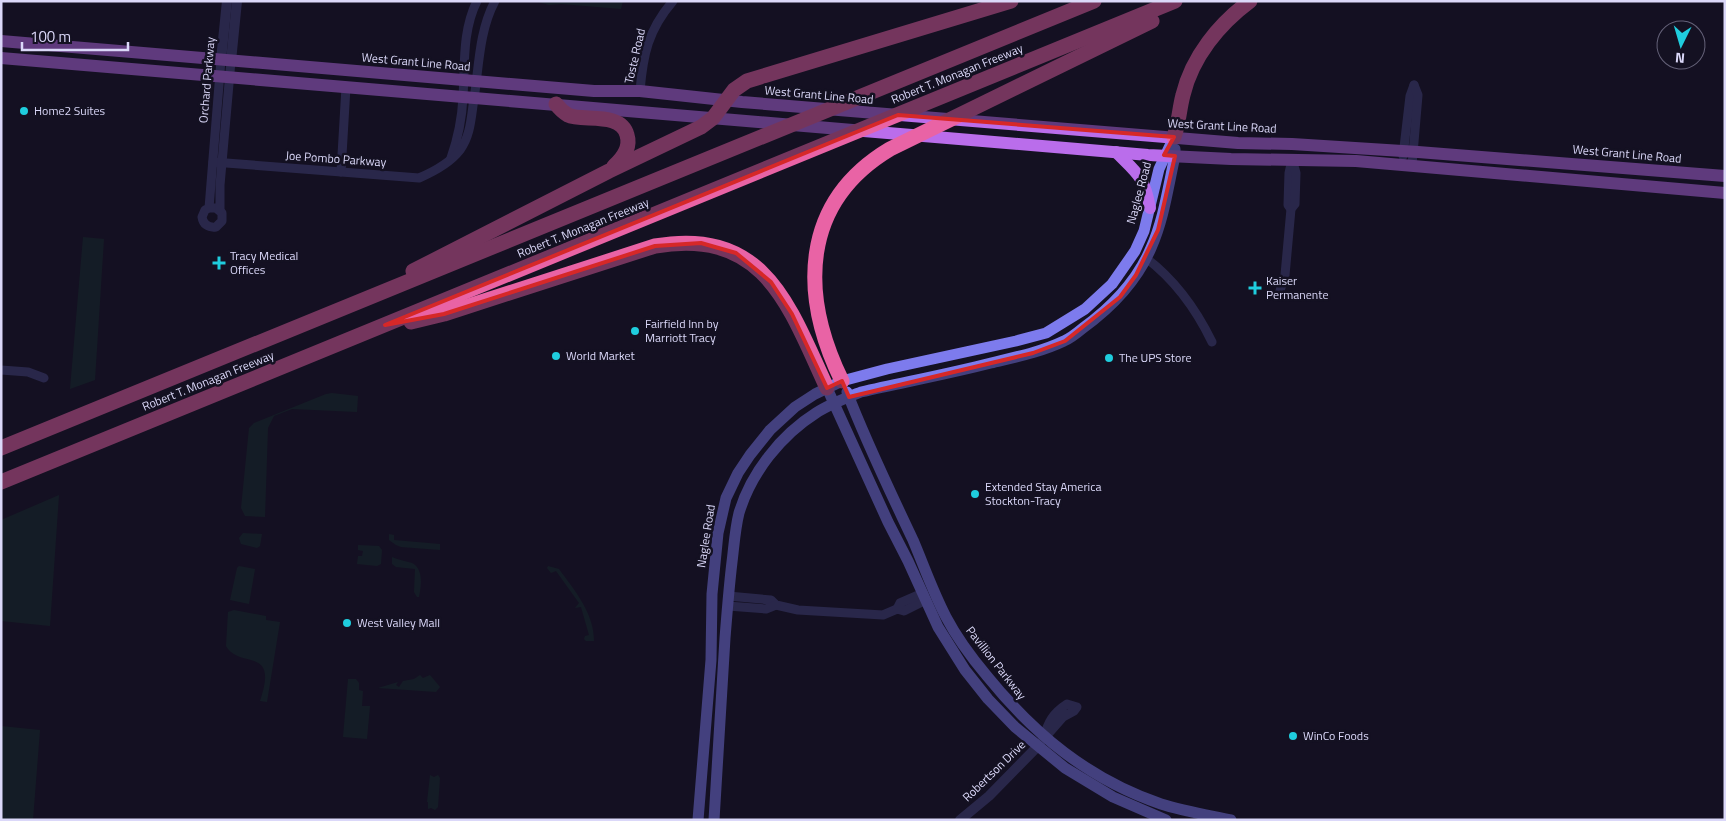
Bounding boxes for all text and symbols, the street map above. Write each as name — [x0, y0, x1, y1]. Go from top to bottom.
scale bar — [22, 20, 129, 52]
north arrow — [1656, 20, 1706, 70]
text: 100 m — [30, 25, 71, 48]
street label: Toste Road — [619, 26, 650, 85]
street label: Orchard Parkway — [193, 36, 220, 124]
street label: Robert T. Monagan Freeway — [888, 38, 1026, 109]
street label: West Grant Line Road — [361, 47, 471, 76]
text: N — [1674, 48, 1686, 69]
street label: West Grant Line Road — [764, 80, 874, 109]
place label: Home2 Suites — [34, 101, 106, 120]
marker: Home2 Suites — [18, 105, 30, 117]
street label: West Grant Line Road — [1167, 113, 1277, 138]
street label: West Grant Line Road — [1572, 139, 1682, 168]
street label: Joe Pombo Parkway — [285, 146, 387, 172]
street label: Naglee Road — [1121, 160, 1156, 226]
street label: Robert T. Monagan Freeway — [514, 192, 652, 263]
place label: Tracy Medical Offices — [230, 246, 298, 279]
marker: Tracy Medical Offices — [212, 256, 226, 270]
place label: Kaiser Permanente — [1266, 271, 1329, 304]
marker: Kaiser Permanente — [1248, 281, 1262, 295]
place label: Fairfield Inn by Marriott Tracy — [645, 314, 719, 347]
marker: Fairfield Inn by Marriott Tracy — [629, 325, 641, 337]
street label: Robert T. Monagan Freeway — [139, 345, 277, 416]
place label: World Market — [566, 346, 636, 365]
place label: The UPS Store — [1119, 348, 1191, 367]
marker: World Market — [550, 350, 562, 362]
marker: The UPS Store — [1103, 352, 1115, 364]
place label: Extended Stay America Stockton-Tracy — [985, 477, 1101, 510]
marker: Extended Stay America Stockton-Tracy — [969, 488, 981, 500]
street label: Naglee Road — [691, 503, 720, 569]
place label: West Valley Mall — [357, 613, 440, 632]
marker: West Valley Mall — [341, 617, 353, 629]
street label: Pavillion Parkway — [962, 622, 1031, 704]
place label: WinCo Foods — [1303, 726, 1369, 745]
marker: WinCo Foods — [1287, 730, 1299, 742]
street label: Robertson Drive — [958, 735, 1030, 806]

